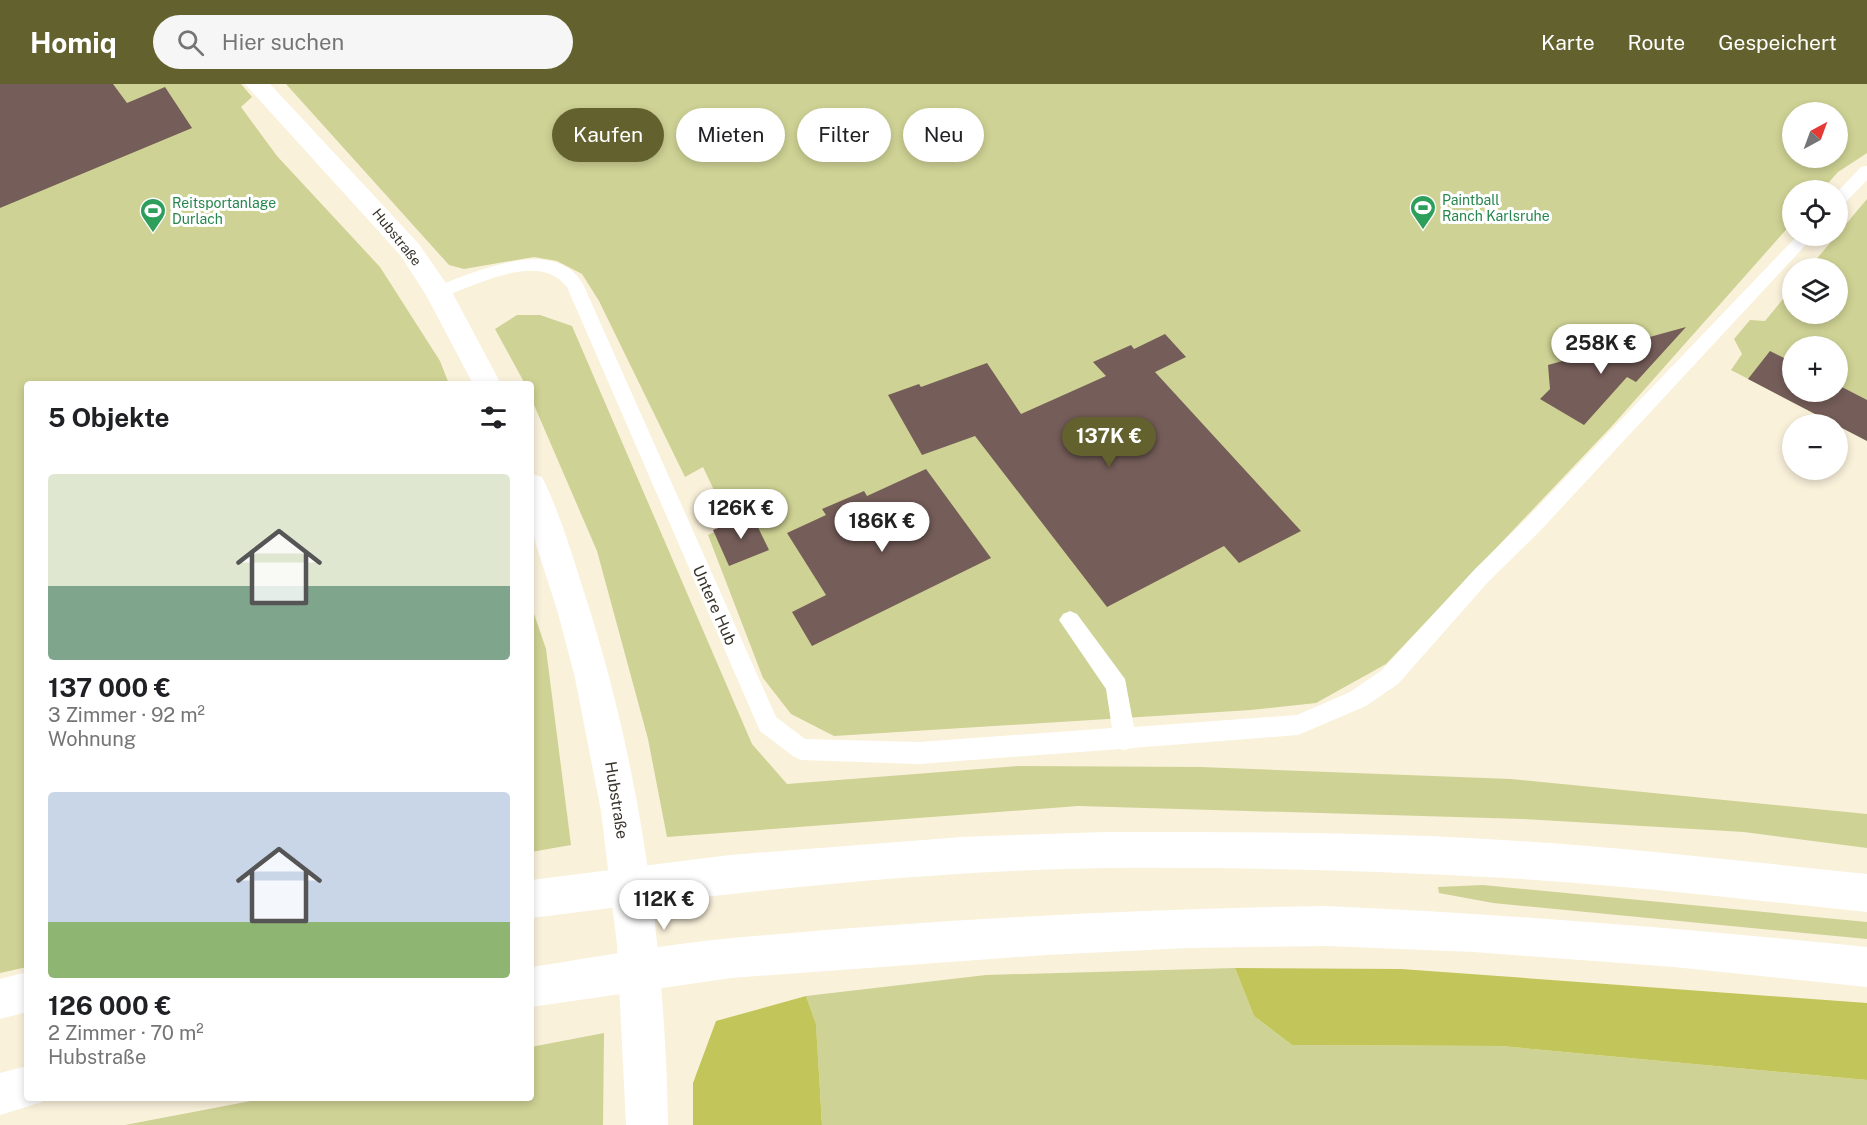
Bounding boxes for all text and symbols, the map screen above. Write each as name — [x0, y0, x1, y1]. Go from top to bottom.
search box — [153, 15, 573, 69]
text: Homiq — [30, 26, 117, 59]
icon: search — [174, 26, 207, 59]
text: Hier suchen — [222, 29, 344, 55]
text: Karte — [1541, 30, 1595, 55]
text: Route — [1628, 30, 1685, 55]
text: Gespeichert — [1718, 30, 1837, 55]
north arrow — [1782, 102, 1848, 168]
map controls — [1782, 102, 1848, 480]
chip: Kaufen — [552, 108, 664, 162]
chip: Mieten — [676, 108, 785, 162]
chip: Filter — [797, 108, 891, 162]
chip: Neu — [903, 108, 984, 162]
button: locate — [1782, 180, 1848, 246]
place label: Paintball Ranch Karlsruhe — [1442, 192, 1550, 224]
sports icon: Paintball Ranch Karlsruhe — [1408, 193, 1438, 231]
place label: Reitsportanlage Durlach — [172, 195, 276, 227]
sports icon: Reitsportanlage Durlach — [138, 196, 168, 234]
street label: Hubstraße — [369, 205, 425, 269]
button: layers — [1782, 258, 1848, 324]
pin: 258K € — [1552, 324, 1650, 375]
text: 258K € — [1565, 331, 1637, 355]
button: + — [1782, 336, 1848, 402]
icon: filters — [477, 401, 510, 434]
text: 5 Objekte — [48, 402, 170, 433]
button: − — [1782, 414, 1848, 480]
pin: 137K € — [1060, 417, 1158, 468]
text: 137K € — [1076, 424, 1142, 448]
pin: 126K € — [692, 489, 790, 540]
text: 126K € — [708, 496, 774, 520]
pin: 186K € — [833, 502, 931, 553]
text: 186K € — [848, 509, 916, 533]
icon: home — [225, 513, 333, 621]
street label: Untere Hub — [689, 562, 741, 648]
text: 137 000 € — [48, 672, 171, 703]
text: 3 Zimmer · 92 m² — [48, 703, 205, 727]
text: Wohnung — [48, 727, 136, 751]
street label: Hubstraße — [601, 760, 632, 840]
icon: home — [225, 831, 333, 939]
pin: 112K € — [615, 880, 713, 931]
text: 112K € — [633, 887, 695, 911]
text: 126 000 € — [48, 990, 172, 1021]
text: 2 Zimmer · 70 m² — [48, 1021, 204, 1045]
text: Hubstraße — [48, 1045, 146, 1069]

